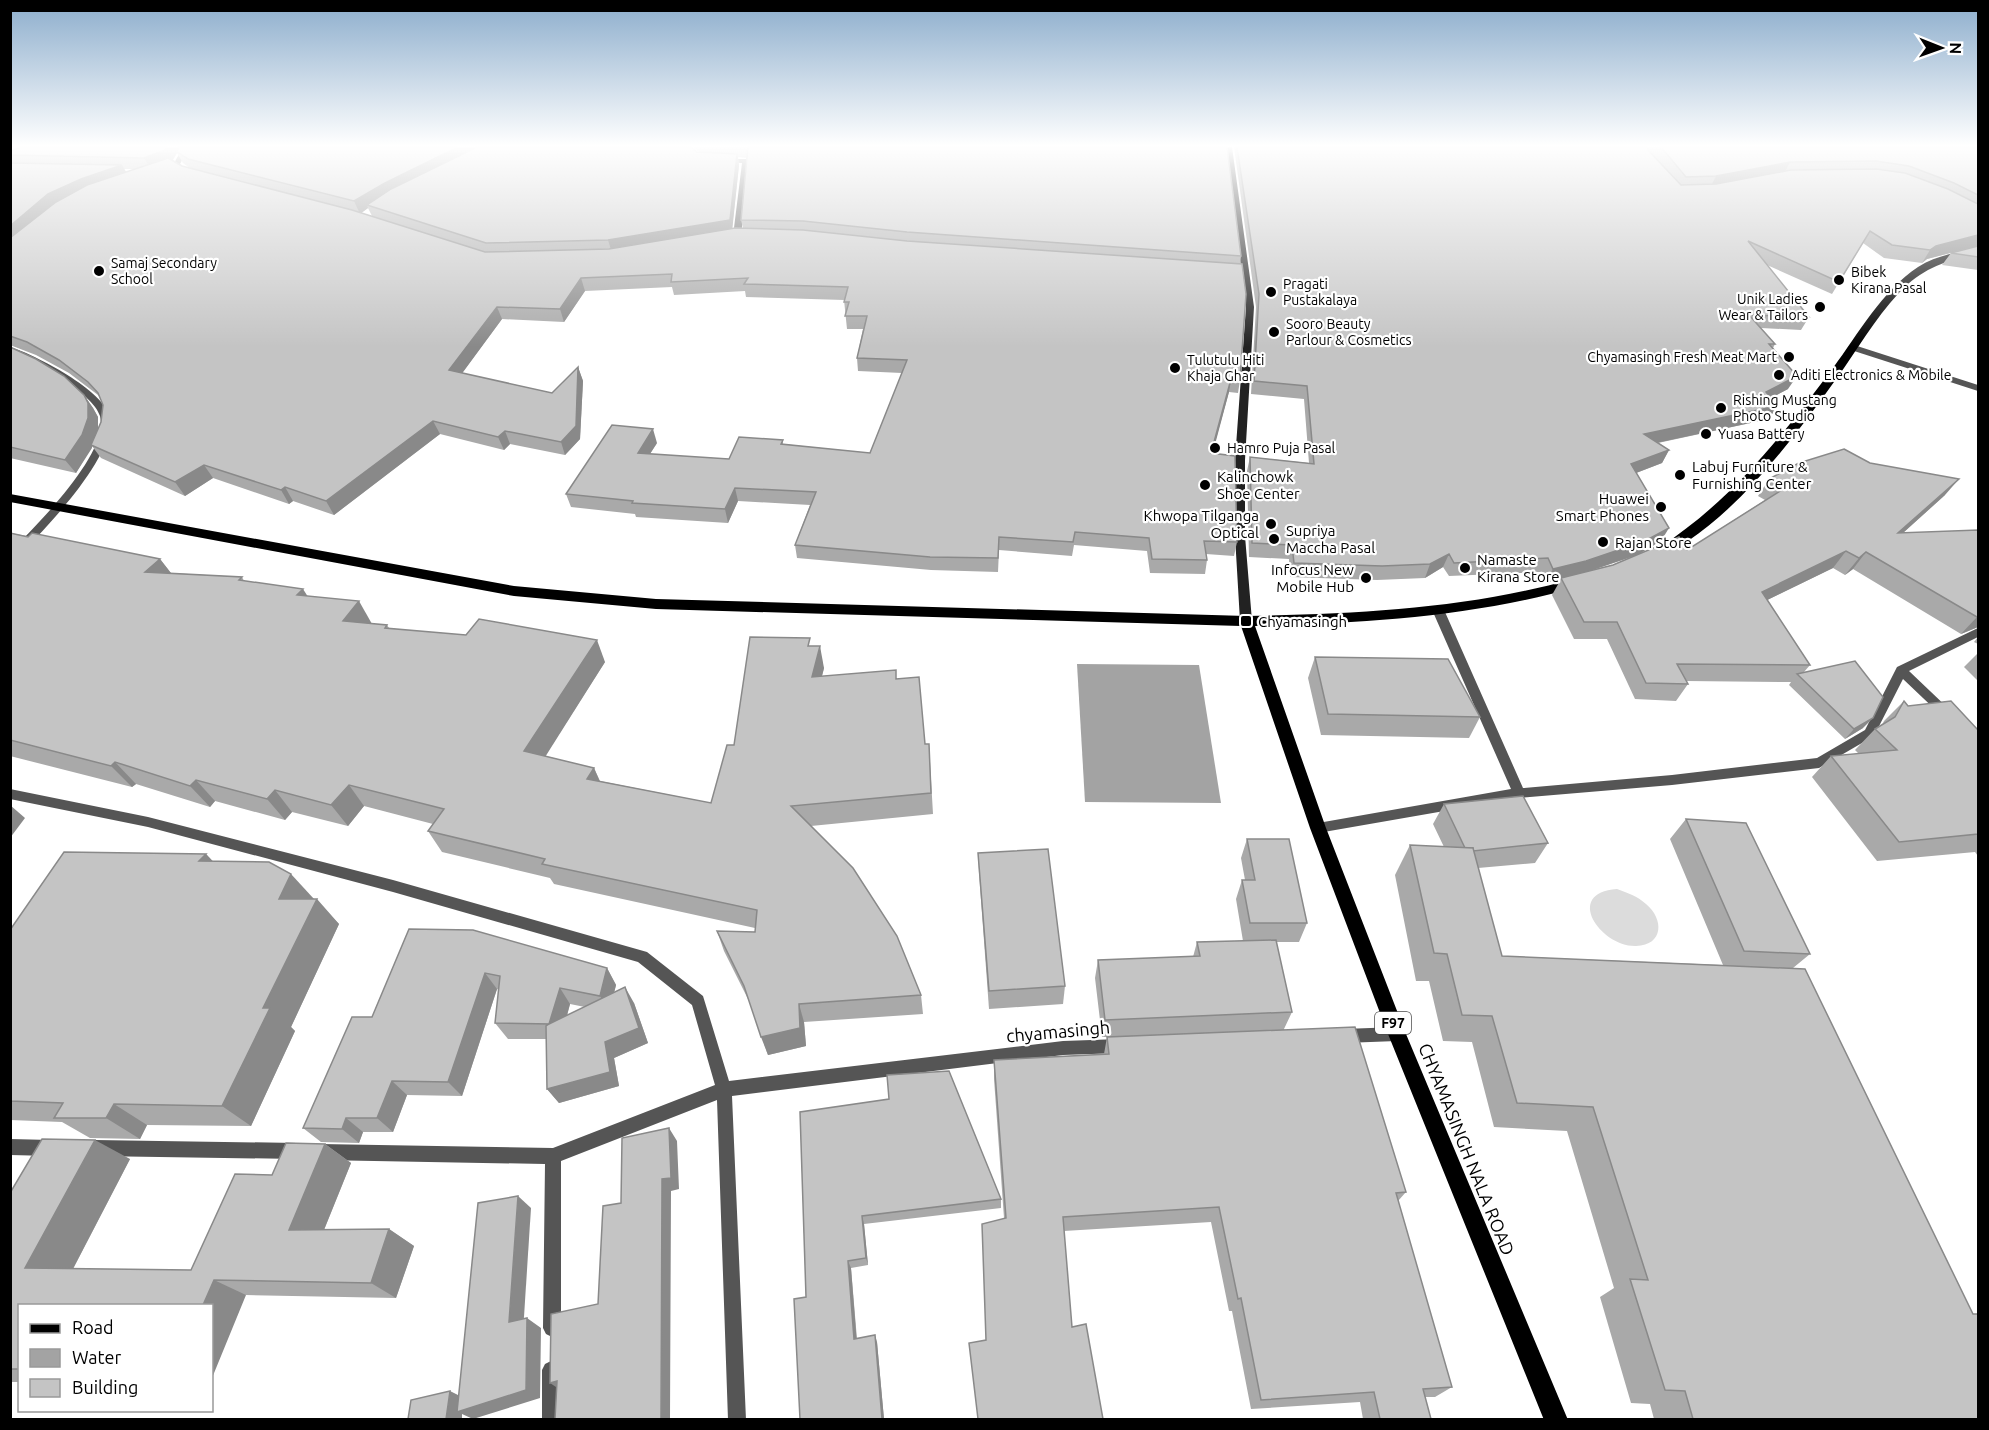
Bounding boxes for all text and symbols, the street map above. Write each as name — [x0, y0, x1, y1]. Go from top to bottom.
north arrow — [1911, 18, 1971, 78]
text: N — [1947, 42, 1965, 54]
place label: Samaj Secondary School — [111, 255, 217, 287]
marker: Samaj Secondary School — [92, 264, 106, 278]
place label: Bibek Kirana Pasal — [1851, 264, 1927, 296]
marker: Bibek Kirana Pasal — [1832, 273, 1846, 287]
place label: Pragati Pustakalaya — [1283, 276, 1357, 308]
marker: Pragati Pustakalaya — [1264, 285, 1278, 299]
place label: Unik Ladies Wear & Tailors — [1718, 291, 1808, 323]
marker: Unik Ladies Wear & Tailors — [1813, 300, 1827, 314]
place label: Sooro Beauty Parlour & Cosmetics — [1286, 316, 1412, 348]
marker: Sooro Beauty Parlour & Cosmetics — [1267, 325, 1281, 339]
place label: Chyamasingh Fresh Meat Mart — [1587, 349, 1777, 365]
marker: Chyamasingh Fresh Meat Mart — [1782, 350, 1796, 364]
place label: Tulutulu Hiti Khaja Ghar — [1187, 352, 1264, 384]
marker: Tulutulu Hiti Khaja Ghar — [1168, 361, 1182, 375]
place label: Aditi Electronics & Mobile — [1791, 367, 1951, 383]
marker: Aditi Electronics & Mobile — [1772, 368, 1786, 382]
place label: Rishing Mustang Photo Studio — [1733, 392, 1837, 424]
marker: Rishing Mustang Photo Studio — [1714, 401, 1728, 415]
place label: Yuasa Battery — [1718, 426, 1805, 442]
marker: Yuasa Battery — [1699, 427, 1713, 441]
place label: Hamro Puja Pasal — [1227, 440, 1336, 456]
marker: Hamro Puja Pasal — [1208, 441, 1222, 455]
place label: Labuj Furniture & Furnishing Center — [1692, 458, 1812, 492]
place label: Kalinchowk Shoe Center — [1217, 468, 1300, 502]
marker: Labuj Furniture & Furnishing Center — [1673, 468, 1687, 482]
marker: Kalinchowk Shoe Center — [1198, 478, 1212, 492]
place label: Huawei Smart Phones — [1556, 490, 1649, 524]
marker: Huawei Smart Phones — [1654, 500, 1668, 514]
place label: Khwopa Tilganga Optical — [1144, 507, 1259, 541]
marker: Khwopa Tilganga Optical — [1264, 517, 1278, 531]
place label: Supriya Maccha Pasal — [1286, 522, 1375, 556]
marker: Supriya Maccha Pasal — [1267, 532, 1281, 546]
place label: Rajan Store — [1615, 534, 1692, 551]
marker: Rajan Store — [1596, 535, 1610, 549]
place label: Namaste Kirana Store — [1477, 551, 1560, 585]
place label: Infocus New Mobile Hub — [1271, 561, 1354, 595]
marker: Namaste Kirana Store — [1458, 561, 1472, 575]
marker: Infocus New Mobile Hub — [1359, 571, 1373, 585]
place label: Chyamasingh — [1258, 613, 1347, 630]
marker: Chyamasingh — [1239, 614, 1253, 628]
road number: F97 — [1375, 1012, 1411, 1034]
street label: chyamasingh — [1005, 1016, 1111, 1046]
street label: CHYAMASINGH NALA ROAD — [1415, 1040, 1519, 1258]
legend — [18, 1304, 213, 1412]
text: Road — [72, 1317, 114, 1337]
text: Water — [72, 1347, 122, 1367]
text: Building — [72, 1377, 138, 1397]

